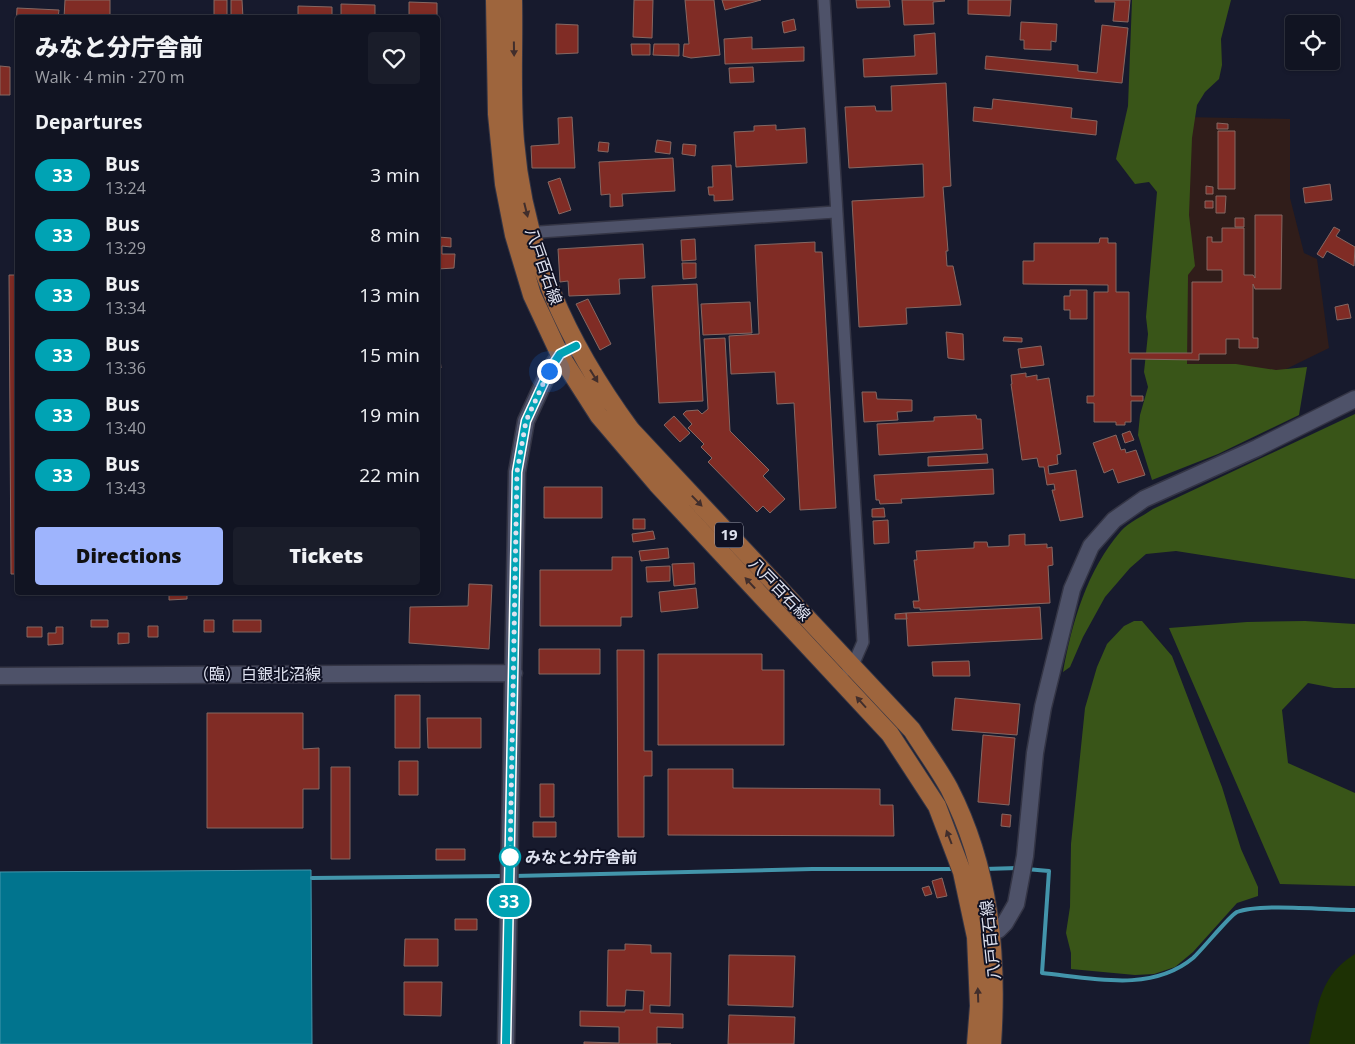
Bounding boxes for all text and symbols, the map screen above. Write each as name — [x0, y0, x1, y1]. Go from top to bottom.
map controls — [1285, 15, 1340, 70]
button: locate — [1285, 15, 1340, 70]
text: みなと分庁舎前 — [35, 30, 203, 63]
button: heart — [368, 32, 420, 84]
one-way arrow — [510, 41, 518, 57]
text: Walk · 4 min · 270 m — [35, 66, 185, 88]
text: Departures — [35, 109, 142, 135]
text: Bus — [105, 151, 140, 177]
text: 3 min — [370, 162, 420, 188]
text: 33 — [52, 163, 73, 187]
text: 13:24 — [105, 177, 146, 199]
one-way arrow — [522, 203, 530, 218]
text: Bus — [105, 211, 140, 237]
text: 8 min — [370, 222, 420, 248]
text: 33 — [52, 223, 73, 247]
street label: 八戸百石線 — [521, 225, 567, 307]
text: 13:29 — [105, 237, 146, 259]
text: Bus — [105, 271, 140, 297]
text: 13 min — [359, 282, 420, 308]
text: 33 — [52, 283, 73, 307]
text: 13:34 — [105, 297, 146, 319]
text: Bus — [105, 331, 140, 357]
text: 15 min — [359, 342, 420, 368]
text: 33 — [52, 343, 73, 367]
text: 13:36 — [105, 357, 146, 379]
your location — [537, 359, 562, 384]
one-way arrow — [589, 369, 599, 383]
text: Bus — [105, 391, 140, 417]
text: 19 min — [359, 402, 420, 428]
text: 33 — [52, 403, 73, 427]
text: 13:40 — [105, 417, 146, 439]
text: Bus — [105, 451, 140, 477]
text: 22 min — [359, 462, 420, 488]
text: 33 — [52, 463, 73, 487]
text: 13:43 — [105, 477, 146, 499]
one-way arrow — [691, 495, 703, 507]
road number: 19 — [715, 522, 743, 548]
button: Directions — [35, 527, 223, 585]
button: Tickets — [233, 527, 420, 585]
street label: 八戸百石線 — [744, 553, 816, 625]
one-way arrow — [744, 577, 756, 589]
street label: （臨）白銀北沼線 — [193, 663, 321, 685]
one-way arrow — [855, 696, 867, 708]
one-way arrow — [945, 829, 952, 844]
marker: みなと分庁舎前 — [499, 846, 521, 868]
place label: みなと分庁舎前 — [525, 846, 637, 868]
line badge: 33 — [486, 885, 532, 917]
text: 33 — [499, 889, 519, 913]
street label: 八戸百石線 — [975, 899, 1005, 981]
one-way arrow — [974, 987, 982, 1003]

